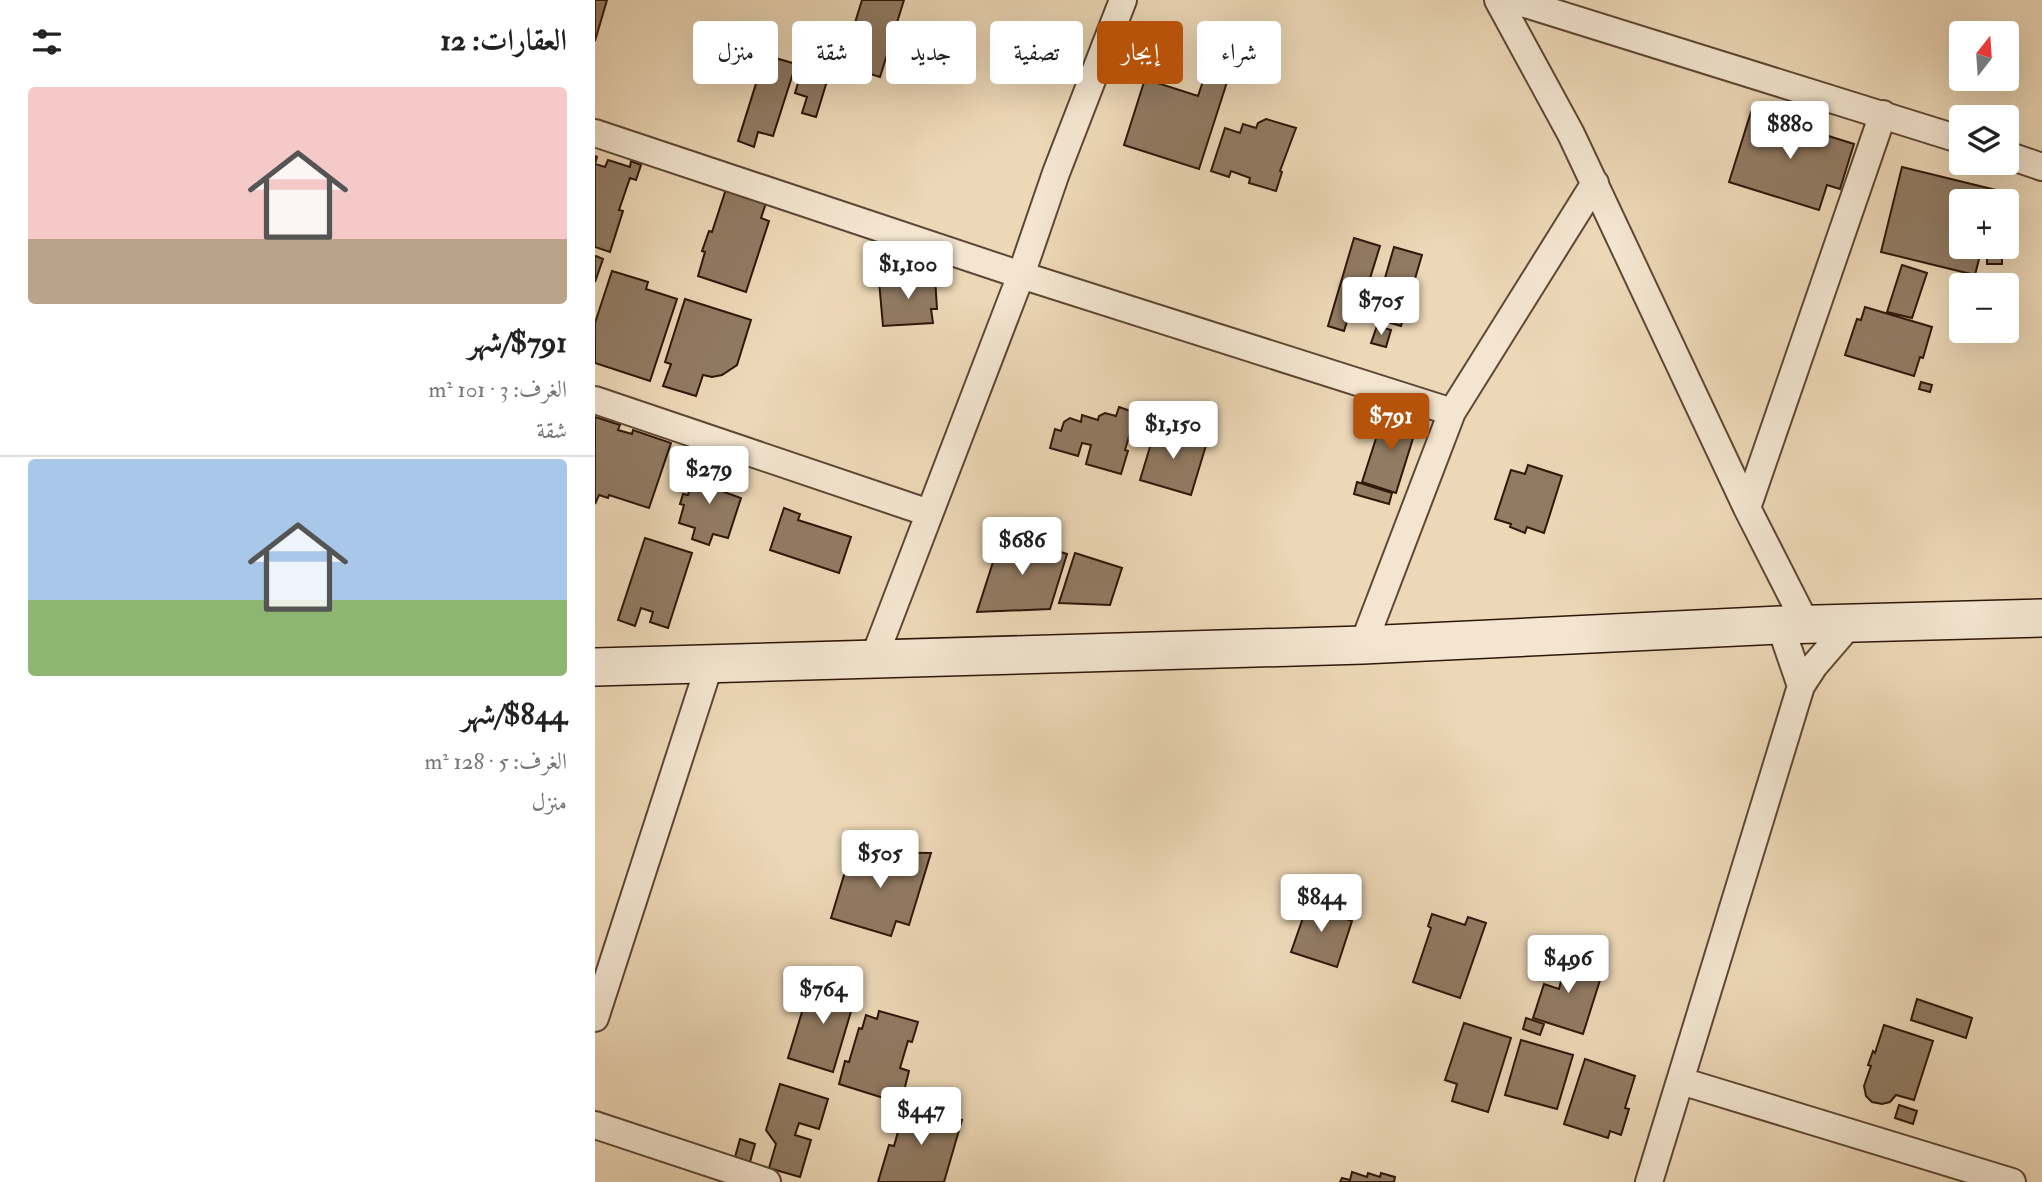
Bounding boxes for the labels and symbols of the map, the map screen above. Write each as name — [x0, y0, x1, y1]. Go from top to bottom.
north arrow — [1949, 21, 2019, 91]
pin: $880 — [1749, 102, 1831, 161]
pin: $1,100 — [851, 242, 965, 301]
pin: $705 — [1340, 278, 1422, 337]
pin: $791 — [1350, 393, 1432, 453]
pin: $1,150 — [1116, 402, 1230, 461]
pin: $279 — [668, 447, 750, 506]
pin: $686 — [981, 518, 1063, 577]
pin: $505 — [839, 830, 921, 890]
pin: $844 — [1280, 874, 1362, 934]
pin: $496 — [1527, 936, 1609, 995]
pin: $764 — [782, 967, 864, 1026]
pin: $447 — [880, 1088, 962, 1147]

